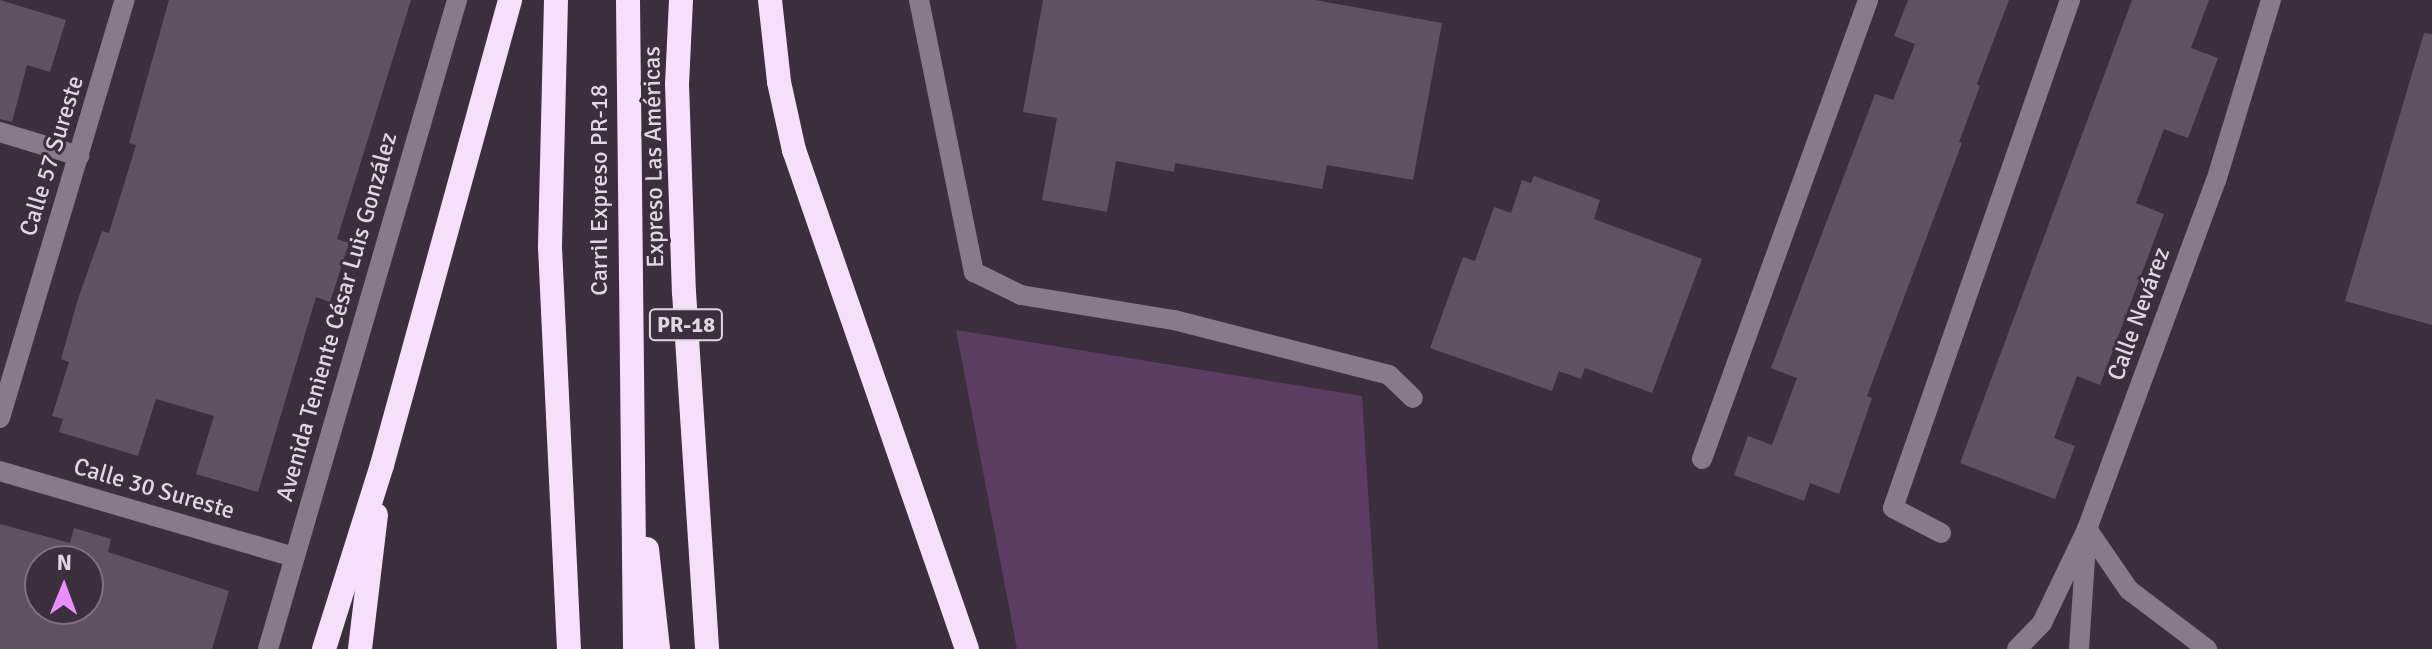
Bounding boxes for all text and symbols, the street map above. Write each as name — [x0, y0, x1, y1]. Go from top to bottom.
street label: Expreso Las Américas — [638, 46, 670, 268]
street label: Calle 57 Sureste — [14, 72, 90, 240]
street label: Carril Expreso PR-18 — [586, 84, 614, 296]
street label: Avenida Teniente César Luis González — [270, 129, 404, 505]
street label: Calle Nevárez — [2102, 243, 2176, 385]
road number: PR-18 — [648, 307, 724, 343]
street label: Calle 30 Sureste — [70, 452, 238, 526]
north arrow — [24, 545, 104, 625]
text: N — [57, 549, 72, 576]

